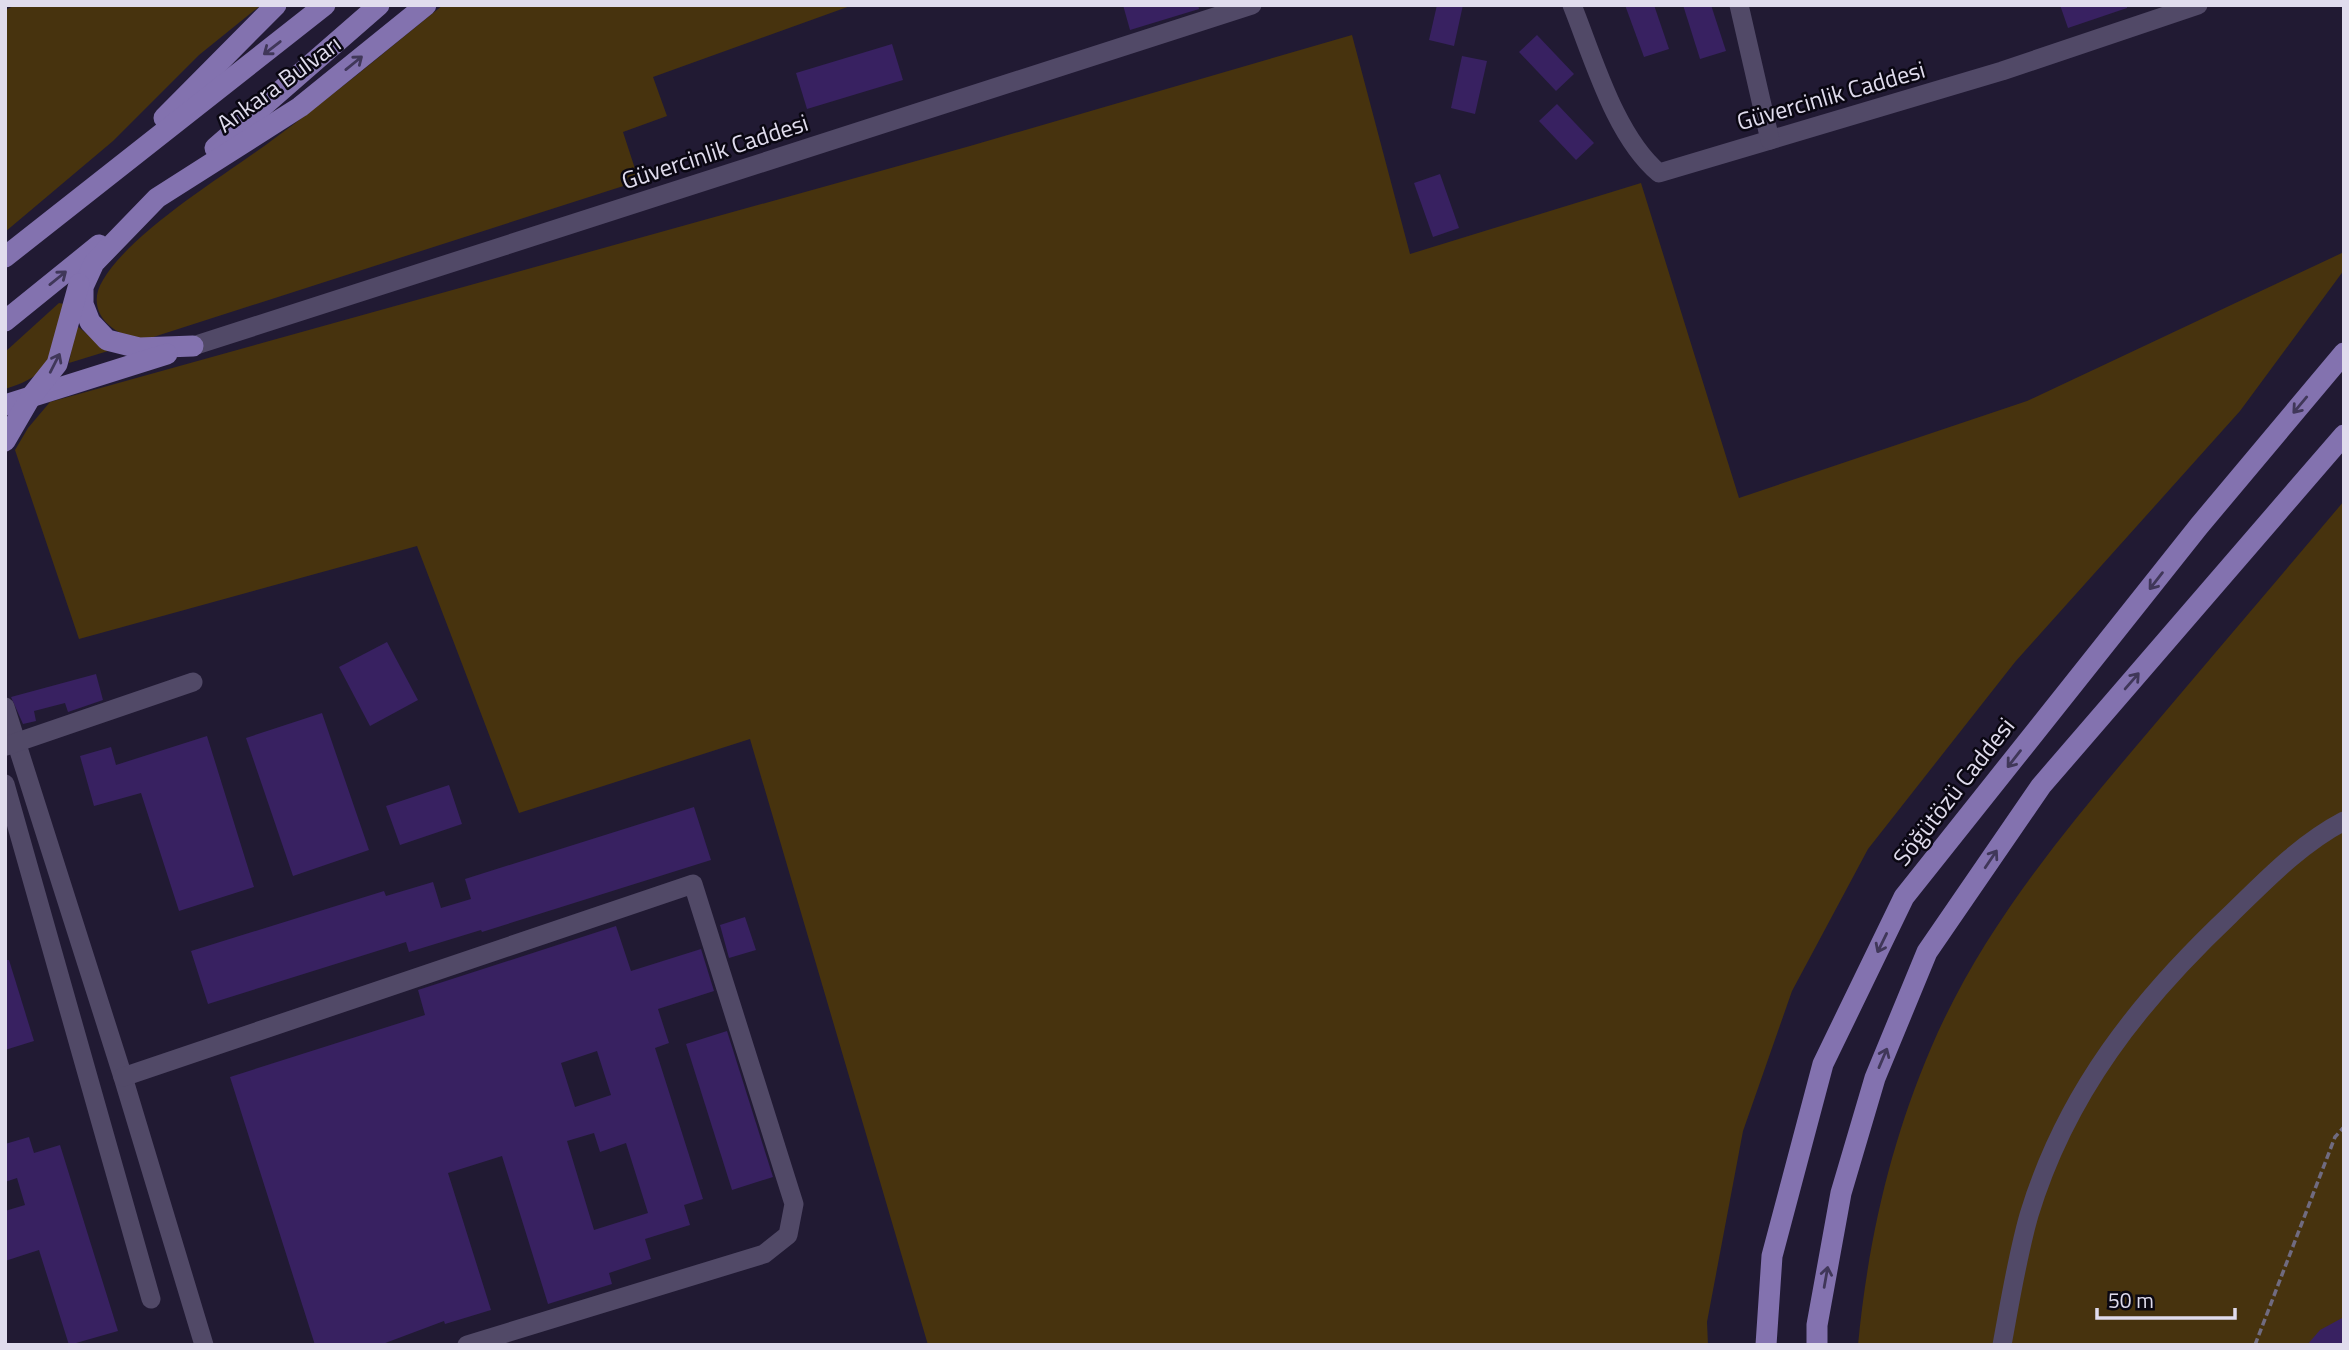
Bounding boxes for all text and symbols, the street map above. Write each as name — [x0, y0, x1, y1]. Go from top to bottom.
street label: Ankara Bulvarı — [209, 26, 348, 141]
one-way arrow — [263, 40, 281, 55]
street label: Güvercinlik Caddesi — [1732, 51, 1929, 139]
one-way arrow — [345, 55, 363, 70]
street label: Güvercinlik Caddesi — [617, 104, 813, 198]
one-way arrow — [49, 270, 67, 286]
one-way arrow — [48, 353, 62, 374]
one-way arrow — [2292, 396, 2308, 414]
one-way arrow — [2148, 571, 2163, 590]
one-way arrow — [2124, 672, 2140, 690]
street label: Söğütözü Caddesi — [1884, 709, 2023, 873]
one-way arrow — [2007, 749, 2022, 768]
one-way arrow — [1984, 850, 1998, 869]
one-way arrow — [1874, 932, 1888, 953]
one-way arrow — [1878, 1047, 1891, 1069]
one-way arrow — [1820, 1266, 1833, 1289]
scale bar — [2097, 1276, 2235, 1320]
text: 50 m — [2108, 1284, 2154, 1316]

